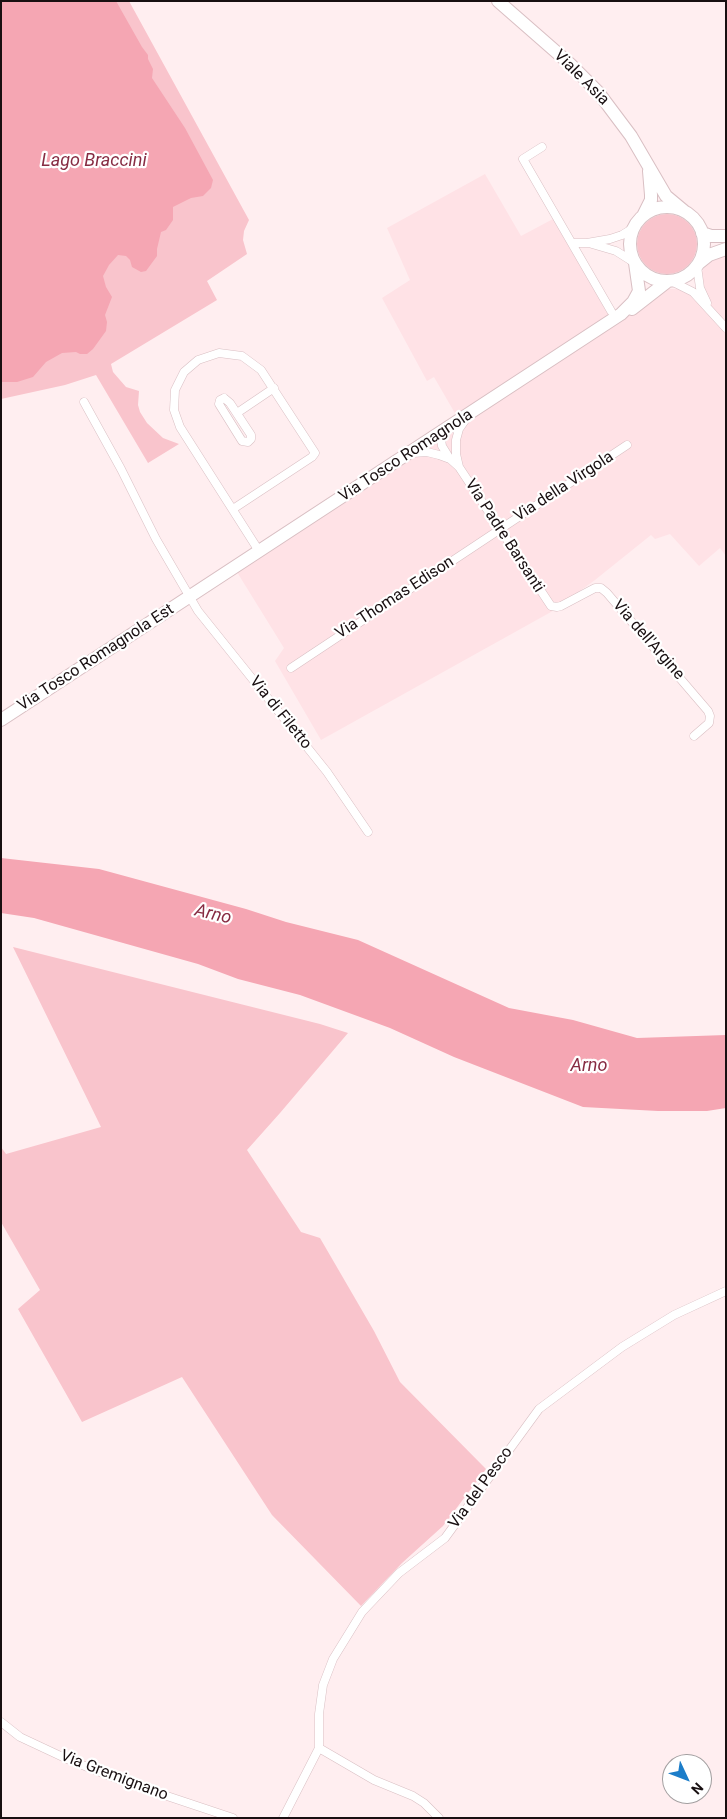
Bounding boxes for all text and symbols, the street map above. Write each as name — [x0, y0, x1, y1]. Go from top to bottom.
street label: Viale Asia — [549, 46, 613, 110]
water label: Lago Braccini — [41, 150, 147, 172]
street label: Via Tosco Romagnola — [336, 406, 476, 506]
street label: Via della Virgola — [511, 448, 617, 526]
street label: Via Padre Barsanti — [460, 476, 548, 596]
street label: Via Thomas Edison — [332, 553, 458, 643]
street label: Via dell'Argine — [608, 596, 688, 684]
street label: Via Tosco Romagnola Est — [14, 600, 178, 716]
street label: Via di Filetto — [245, 673, 315, 753]
water label: Arno — [193, 900, 233, 930]
water label: Arno — [571, 1055, 607, 1077]
street label: Via del Pesco — [445, 1443, 517, 1533]
street label: Via Gremignano — [57, 1747, 171, 1805]
north arrow — [662, 1754, 712, 1804]
text: N — [688, 1779, 706, 1798]

